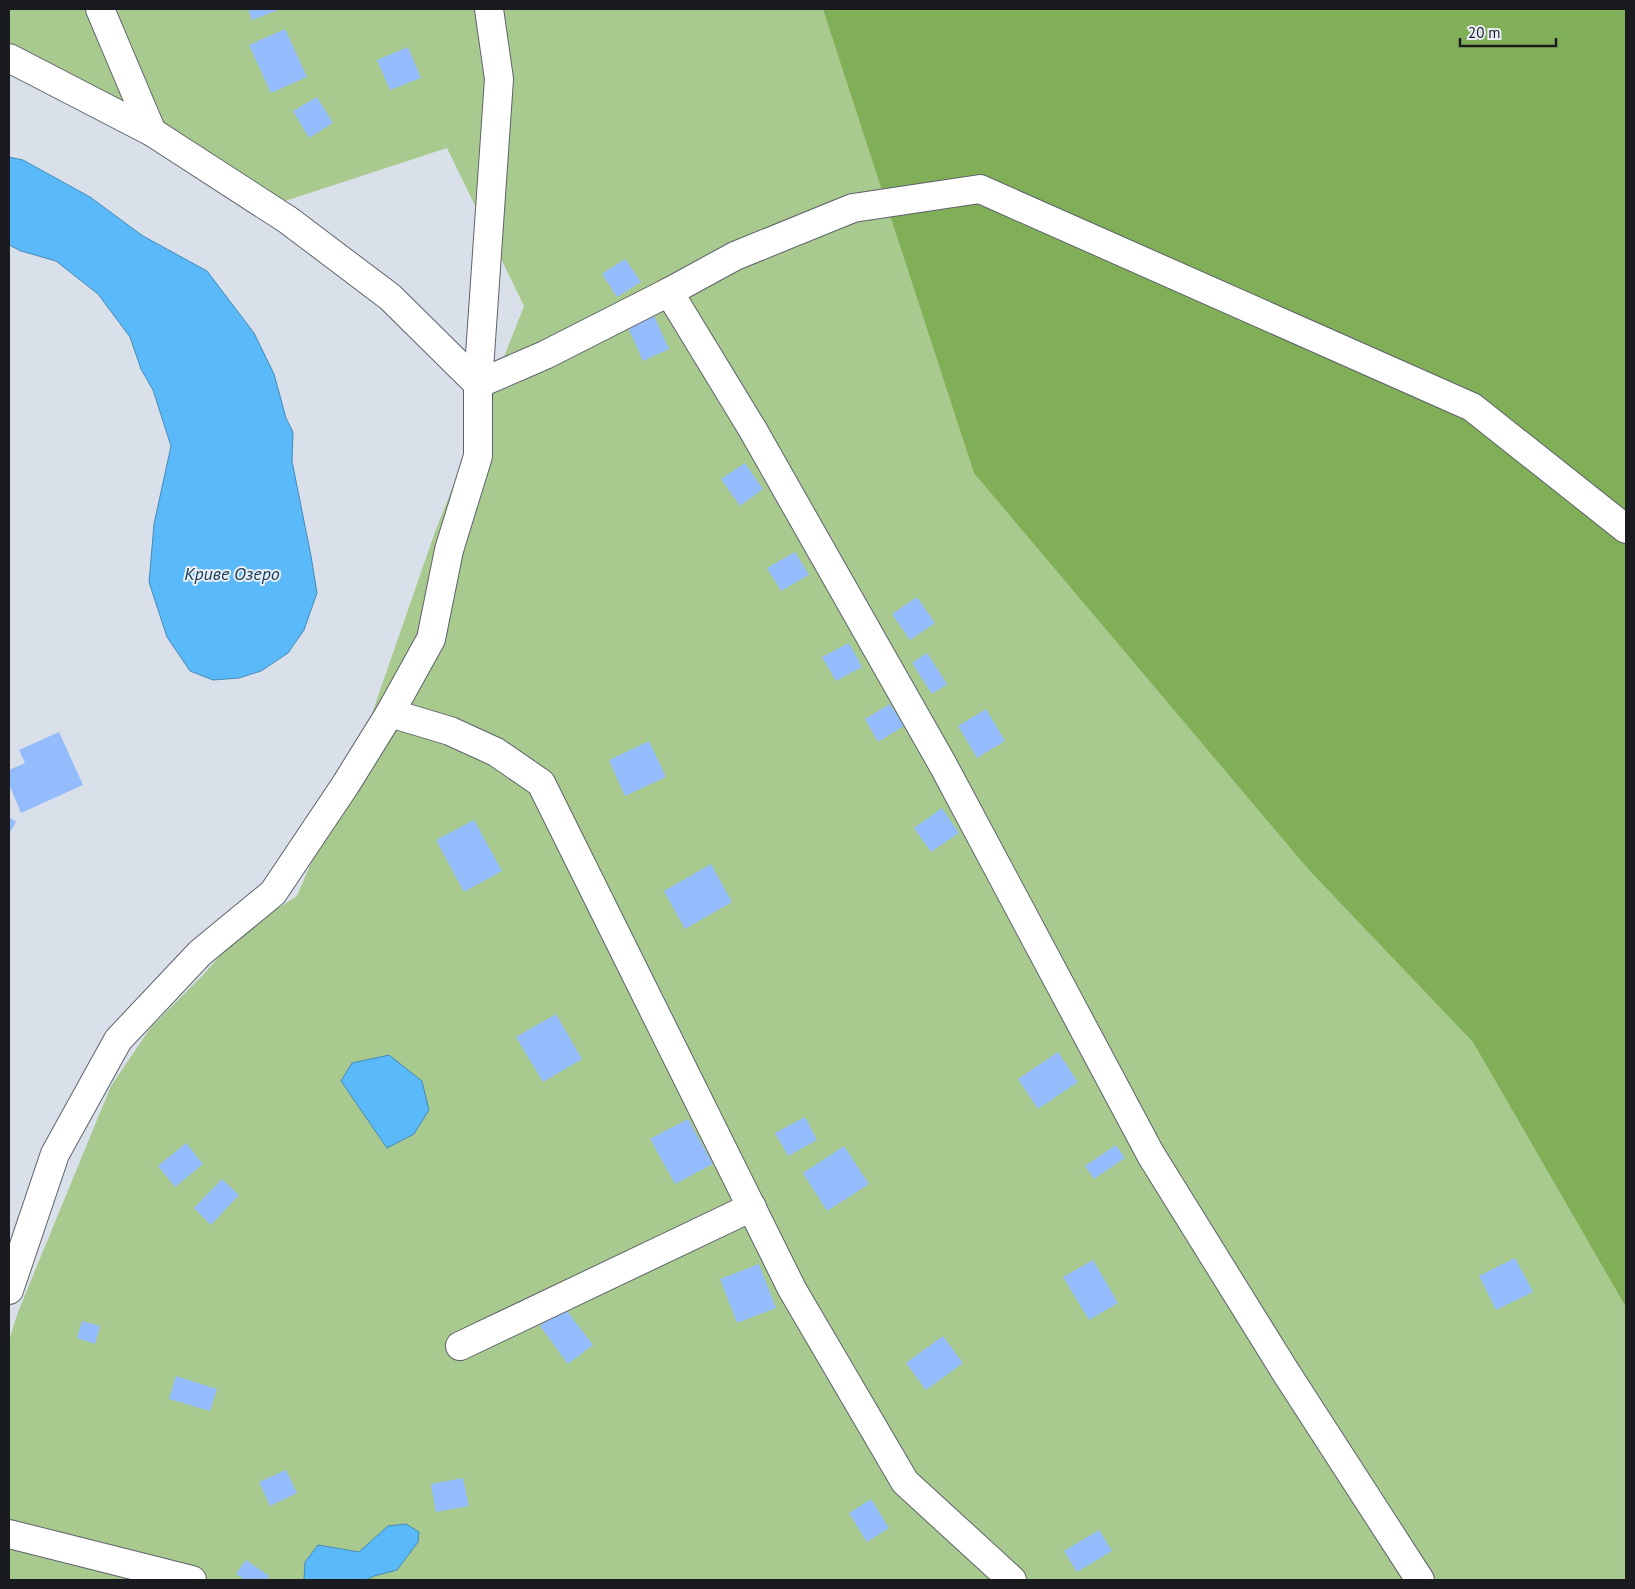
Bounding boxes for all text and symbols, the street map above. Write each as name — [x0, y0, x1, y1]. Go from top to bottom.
scale bar — [1460, 15, 1556, 47]
text: 20 m — [1468, 23, 1501, 42]
water label: Криве Озеро — [184, 562, 280, 585]

